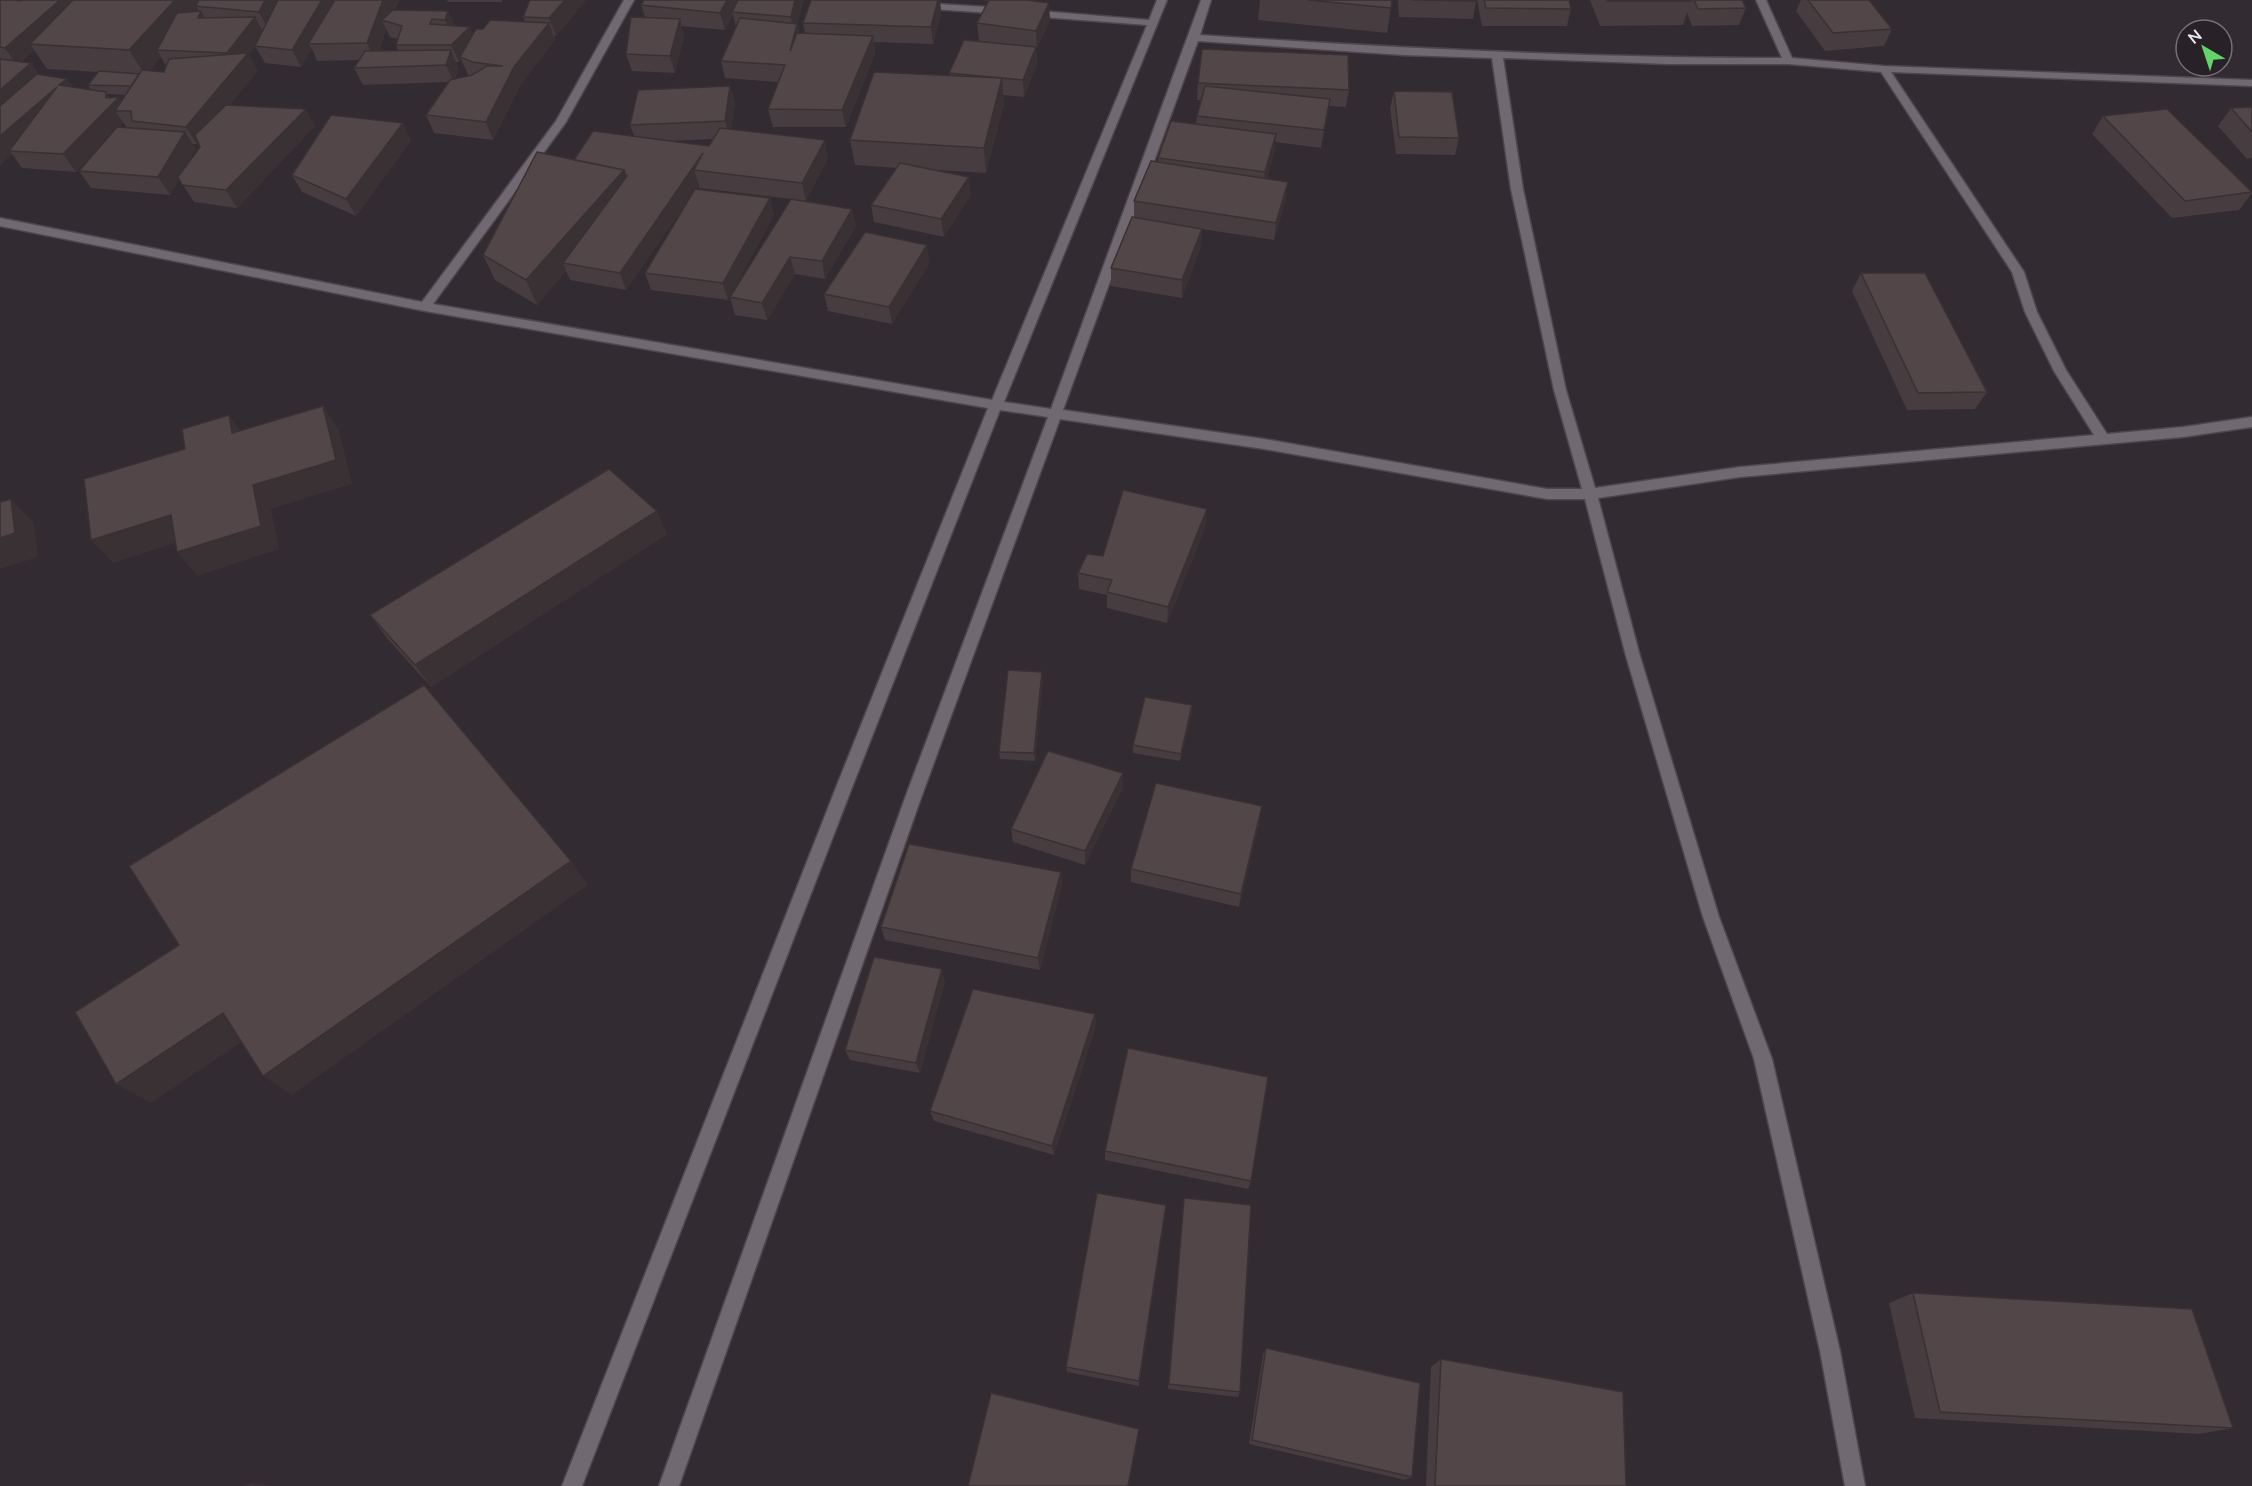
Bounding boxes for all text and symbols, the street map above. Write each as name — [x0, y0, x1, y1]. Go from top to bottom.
north arrow — [2174, 18, 2234, 78]
text: N — [2184, 25, 2207, 49]

